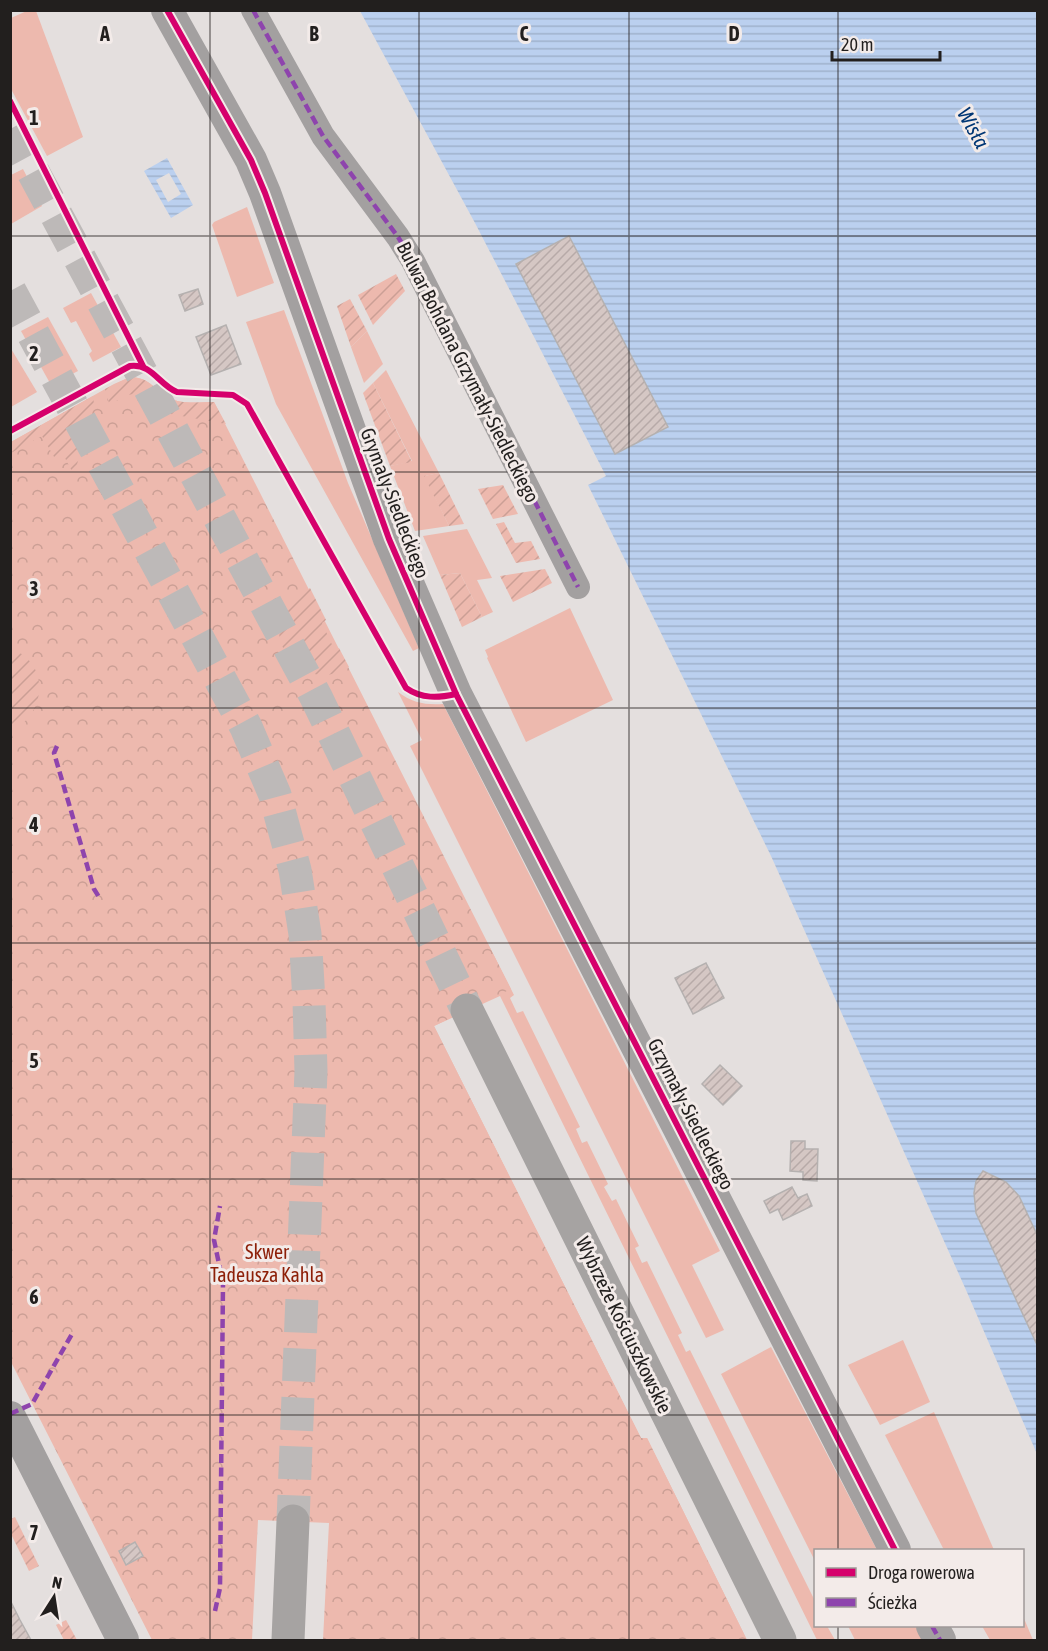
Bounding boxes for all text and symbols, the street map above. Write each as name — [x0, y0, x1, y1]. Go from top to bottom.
text: A — [99, 22, 110, 45]
text: B — [309, 22, 319, 45]
text: C — [520, 22, 529, 45]
text: D — [728, 22, 740, 45]
scale bar — [832, 24, 940, 62]
text: 20 m — [841, 34, 873, 55]
water label: Wisła — [953, 103, 995, 152]
text: 1 — [29, 106, 39, 129]
street label: Bulwar Bohdana Grzymały-Siedleckiego — [393, 238, 544, 506]
text: 2 — [29, 342, 39, 365]
street label: Grymaly-Siedleckiego — [356, 424, 435, 581]
text: 3 — [29, 577, 39, 600]
text: 4 — [28, 813, 39, 836]
street label: Grzymały-Siedleckiego — [643, 1034, 739, 1193]
text: 5 — [29, 1049, 39, 1072]
street label: Wybrzeże Kościuszkowskie — [572, 1233, 677, 1417]
park label: Skwer Tadeusza Kahla — [210, 1240, 324, 1286]
text: 6 — [29, 1285, 39, 1308]
text: 7 — [29, 1521, 39, 1544]
legend — [814, 1549, 1024, 1627]
text: Droga rowerowa — [868, 1562, 975, 1583]
north arrow — [24, 1567, 84, 1627]
text: N — [51, 1573, 64, 1592]
text: Ścieżka — [868, 1592, 917, 1613]

